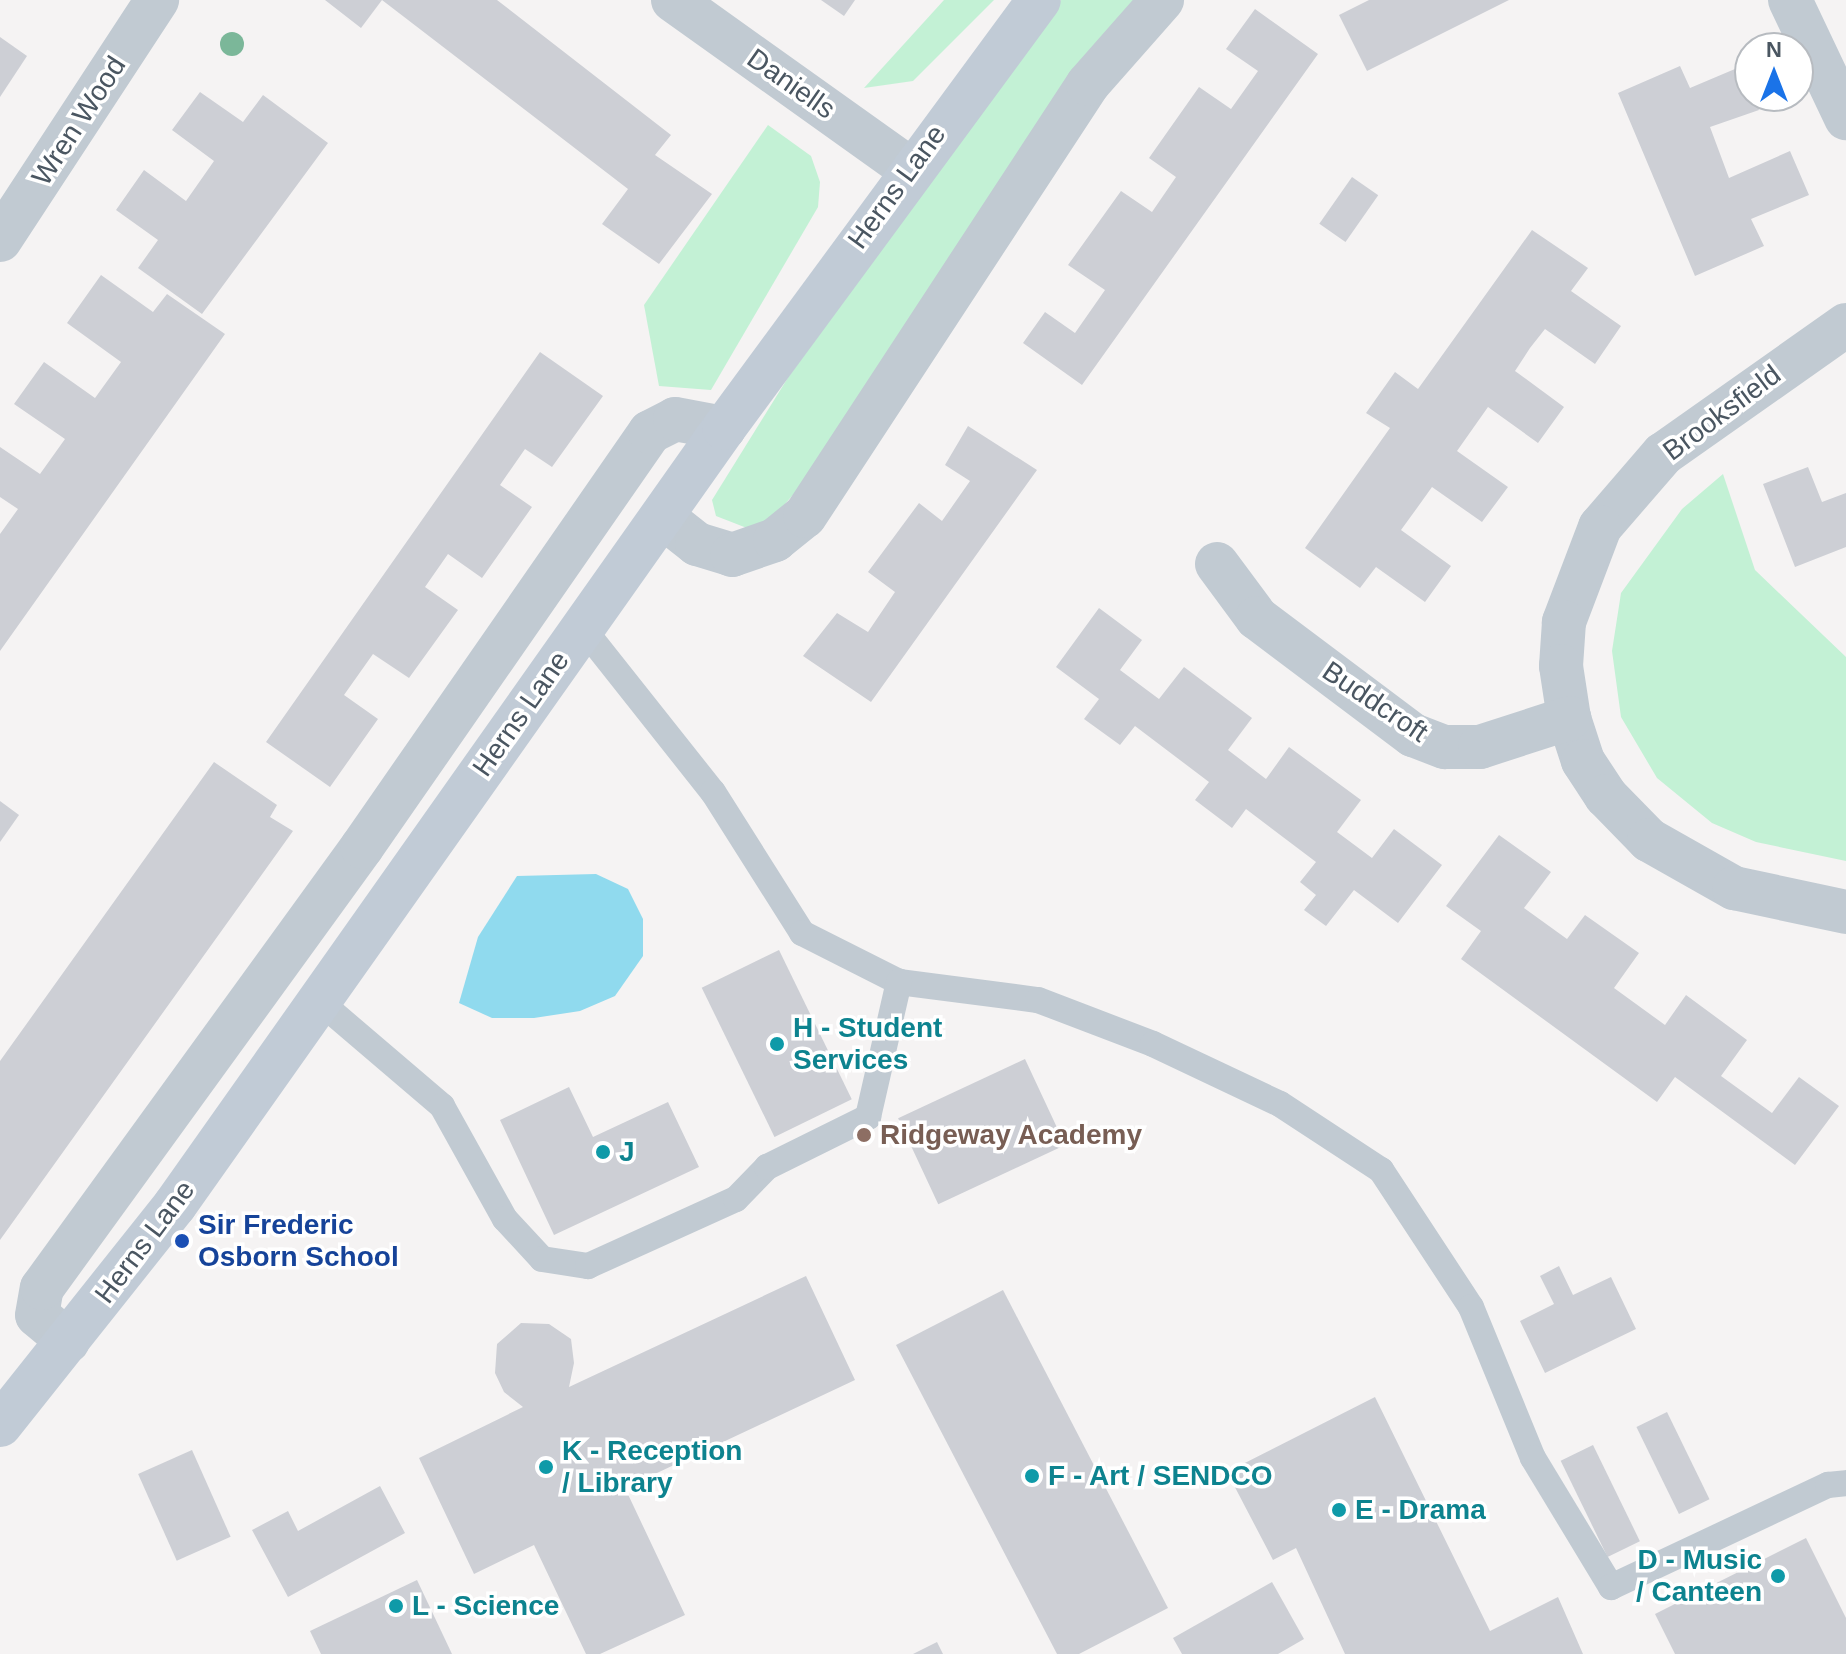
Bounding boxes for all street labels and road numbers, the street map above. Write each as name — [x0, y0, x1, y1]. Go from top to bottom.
street label: Daniells — [741, 42, 841, 126]
street label: Wren Wood — [25, 50, 133, 192]
street label: Herns Lane — [841, 119, 953, 255]
street label: Brooksfield — [1657, 358, 1787, 468]
street label: Herns Lane — [466, 645, 576, 783]
street label: Buddcroft — [1316, 655, 1434, 749]
street label: Herns Lane — [88, 1174, 202, 1310]

